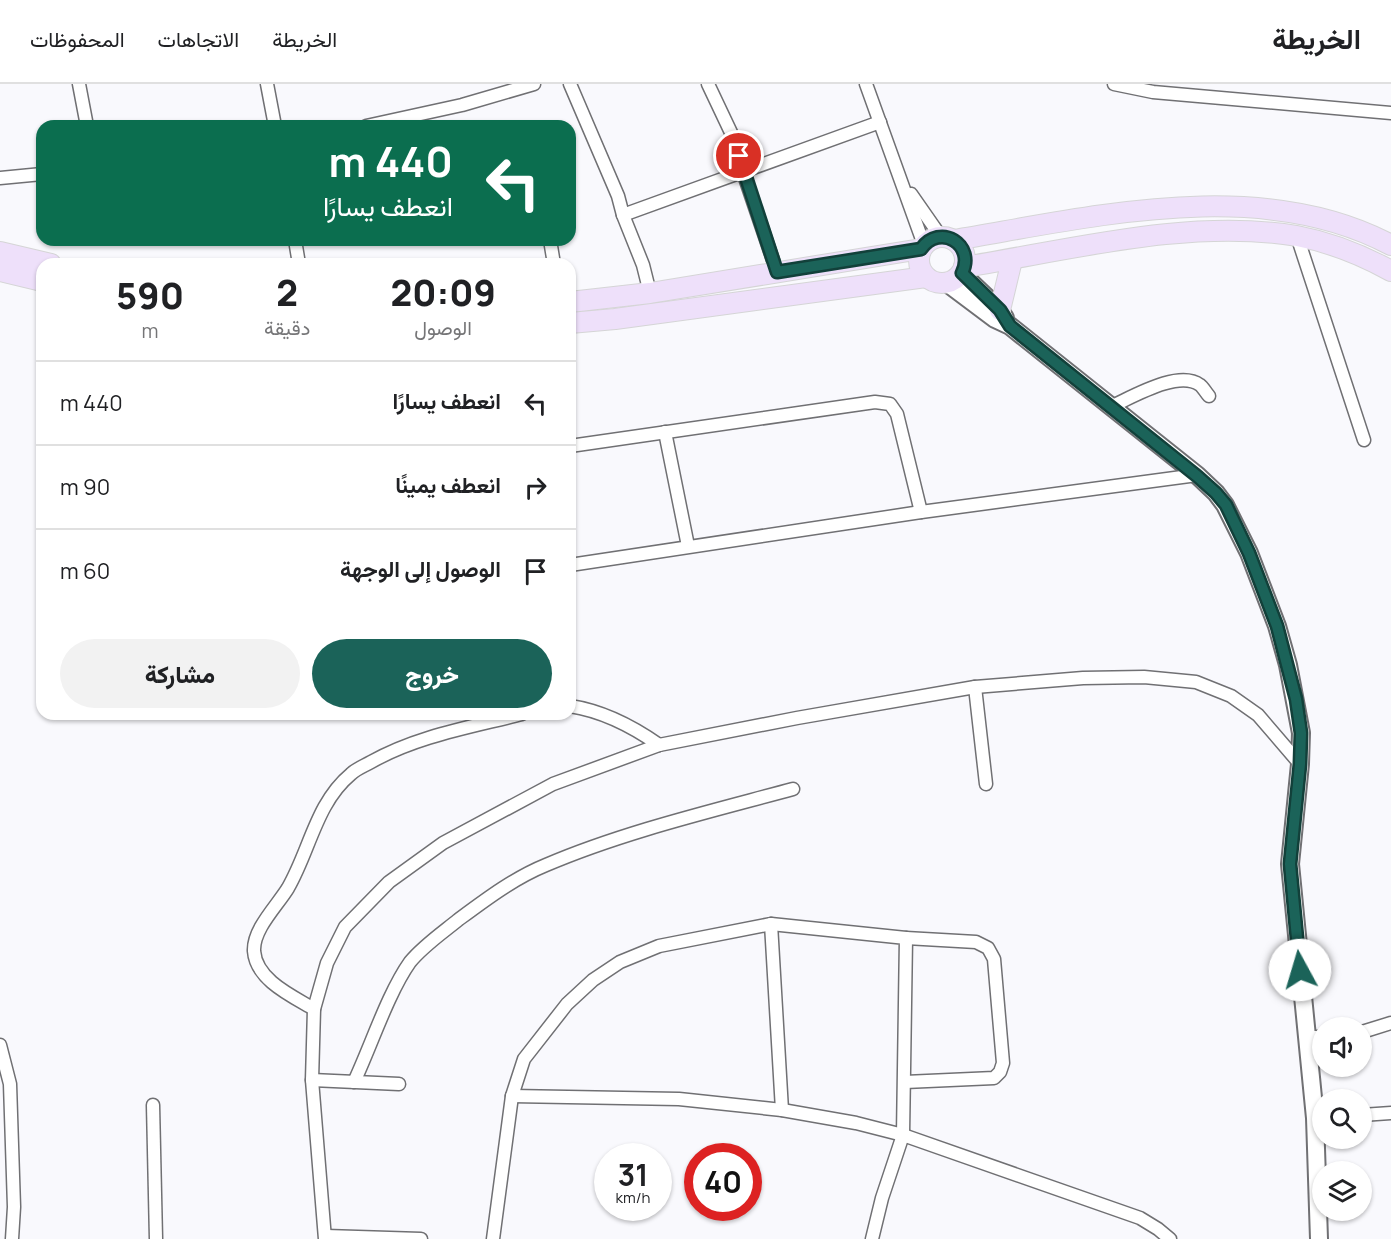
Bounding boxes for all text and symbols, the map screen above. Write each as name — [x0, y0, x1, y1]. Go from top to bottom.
text: الخريطة — [1272, 19, 1361, 57]
text: المحفوظات — [30, 25, 125, 53]
text: الاتجاهات — [158, 25, 239, 53]
text: الخريطة — [272, 25, 337, 53]
pin — [713, 130, 764, 181]
text: 440 m — [329, 132, 453, 190]
icon: arrive — [722, 139, 755, 172]
icon: left — [474, 144, 552, 222]
text: انعطف يسارًا — [323, 187, 453, 224]
text: 2 — [276, 268, 298, 317]
text: 20:09 — [390, 268, 496, 317]
text: 590 — [116, 271, 184, 320]
text: دقيقة — [264, 314, 310, 341]
text: الوصول — [414, 314, 472, 341]
text: m — [142, 317, 159, 344]
text: انعطف يسارًا — [392, 386, 501, 416]
icon: left — [519, 387, 552, 420]
text: 440 m — [60, 388, 123, 418]
text: انعطف يمينًا — [395, 470, 501, 500]
icon: right — [519, 471, 552, 504]
text: 90 m — [60, 472, 110, 502]
text: الوصول إلى الوجهة — [340, 554, 501, 584]
icon: arrive — [519, 555, 552, 588]
text: 60 m — [60, 556, 110, 586]
button: مشاركة — [60, 639, 300, 708]
button: خروج — [312, 639, 552, 708]
position arrow — [1268, 938, 1332, 1002]
map controls — [1312, 1017, 1372, 1221]
button: sound — [1312, 1017, 1372, 1077]
button: search — [1312, 1089, 1372, 1149]
speed limit sign: 40 — [684, 1143, 762, 1221]
text: 31 — [618, 1154, 648, 1195]
button: layers — [1312, 1161, 1372, 1221]
text: km/h — [616, 1187, 650, 1208]

